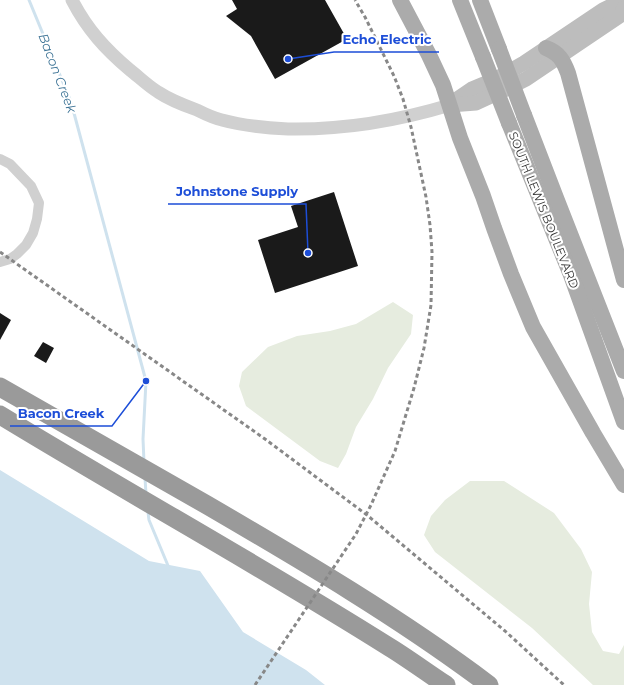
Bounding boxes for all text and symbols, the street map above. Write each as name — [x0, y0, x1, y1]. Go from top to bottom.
callout: Echo Electric — [334, 27, 439, 52]
water label: Bacon Creek — [35, 31, 81, 116]
text: Echo Electric — [343, 31, 432, 47]
street label: SOUTH LEWIS BOULEVARD — [506, 129, 582, 291]
callout: Johnstone Supply — [168, 179, 306, 204]
text: Johnstone Supply — [175, 183, 298, 199]
callout: Bacon Creek — [10, 401, 112, 426]
text: Bacon Creek — [18, 405, 105, 421]

